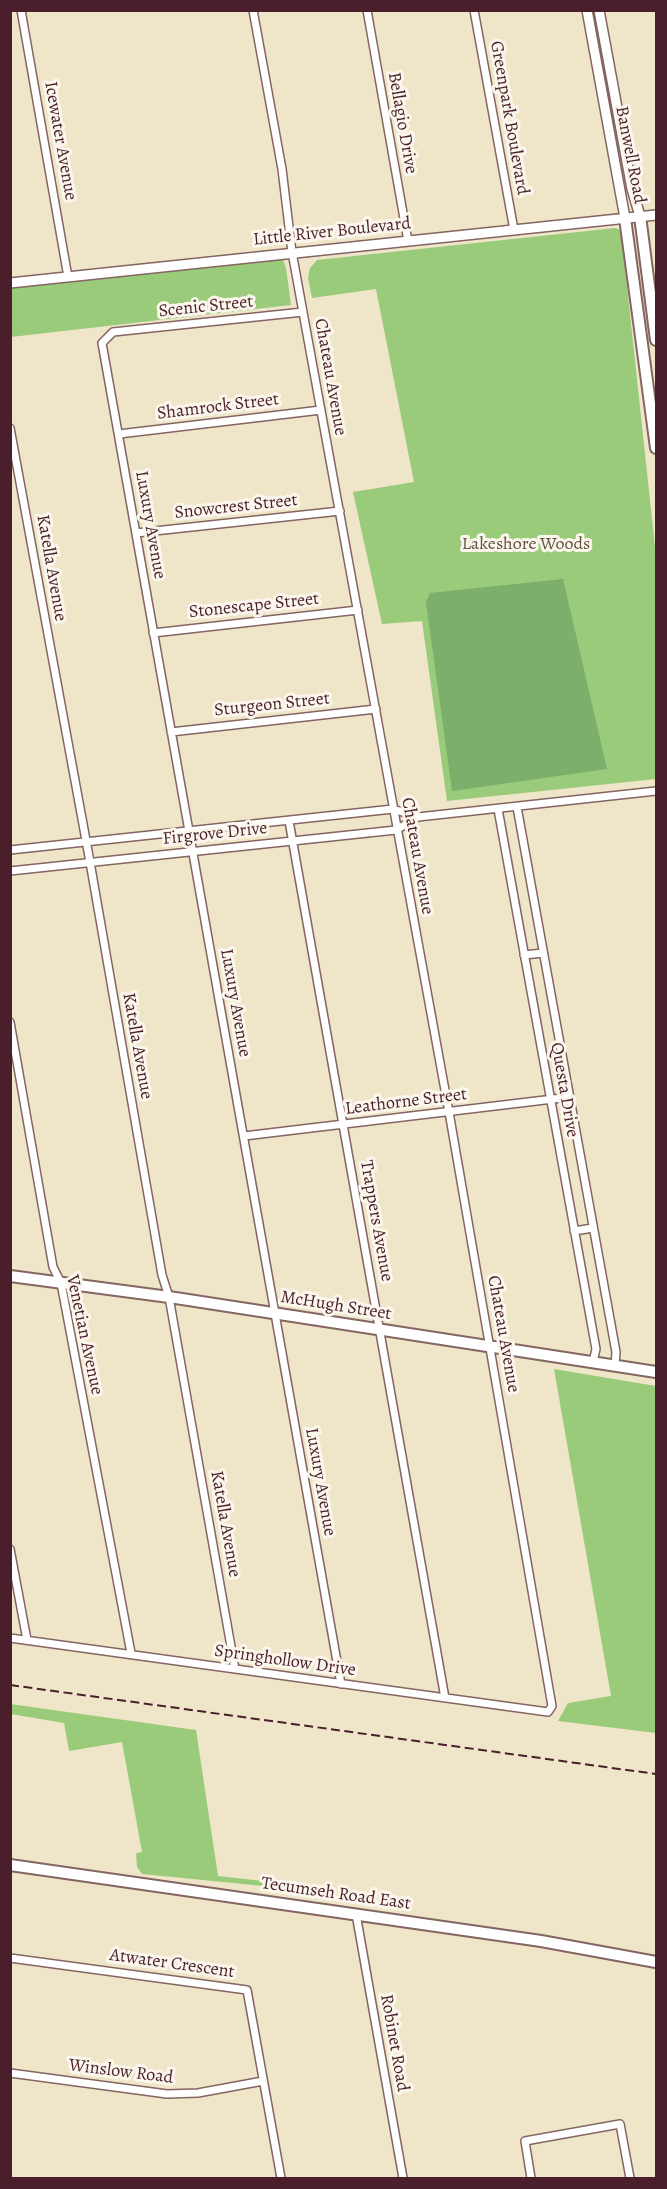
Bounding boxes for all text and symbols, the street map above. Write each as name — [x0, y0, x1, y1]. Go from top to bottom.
street label: Greenpark Boulevard — [485, 39, 533, 197]
street label: Bellagio Drive — [382, 70, 422, 176]
street label: Icewater Avenue — [39, 80, 81, 202]
street label: Banwell Road — [610, 104, 650, 206]
street label: Little River Boulevard — [252, 213, 412, 251]
street label: Scenic Street — [158, 291, 254, 323]
street label: Chateau Avenue — [309, 317, 351, 437]
street label: Shamrock Street — [156, 389, 280, 425]
street label: Luxury Avenue — [130, 469, 170, 581]
street label: Snowcrest Street — [173, 490, 299, 524]
street label: Katella Avenue — [31, 513, 71, 623]
park label: Lakeshore Woods — [462, 534, 590, 556]
street label: Stonescape Street — [188, 588, 320, 624]
street label: Sturgeon Street — [213, 688, 331, 722]
street label: Chateau Avenue — [396, 796, 438, 916]
street label: Firgrove Drive — [162, 818, 268, 850]
street label: Luxury Avenue — [215, 947, 255, 1059]
street label: Katella Avenue — [117, 991, 157, 1101]
street label: Questa Drive — [545, 1041, 583, 1139]
street label: Leathorne Street — [344, 1084, 468, 1120]
street label: Trappers Avenue — [355, 1159, 397, 1283]
street label: Venetian Avenue — [61, 1273, 107, 1397]
street label: Chateau Avenue — [482, 1274, 524, 1394]
street label: McHugh Street — [279, 1287, 393, 1325]
street label: Luxury Avenue — [300, 1426, 340, 1538]
street label: Katella Avenue — [205, 1469, 245, 1579]
street label: Springhollow Drive — [213, 1640, 357, 1682]
street label: Tecumseh Road East — [260, 1873, 412, 1915]
street label: Atwater Crescent — [108, 1945, 236, 1983]
street label: Robinet Road — [375, 1993, 413, 2093]
street label: Winslow Road — [68, 2055, 174, 2089]

